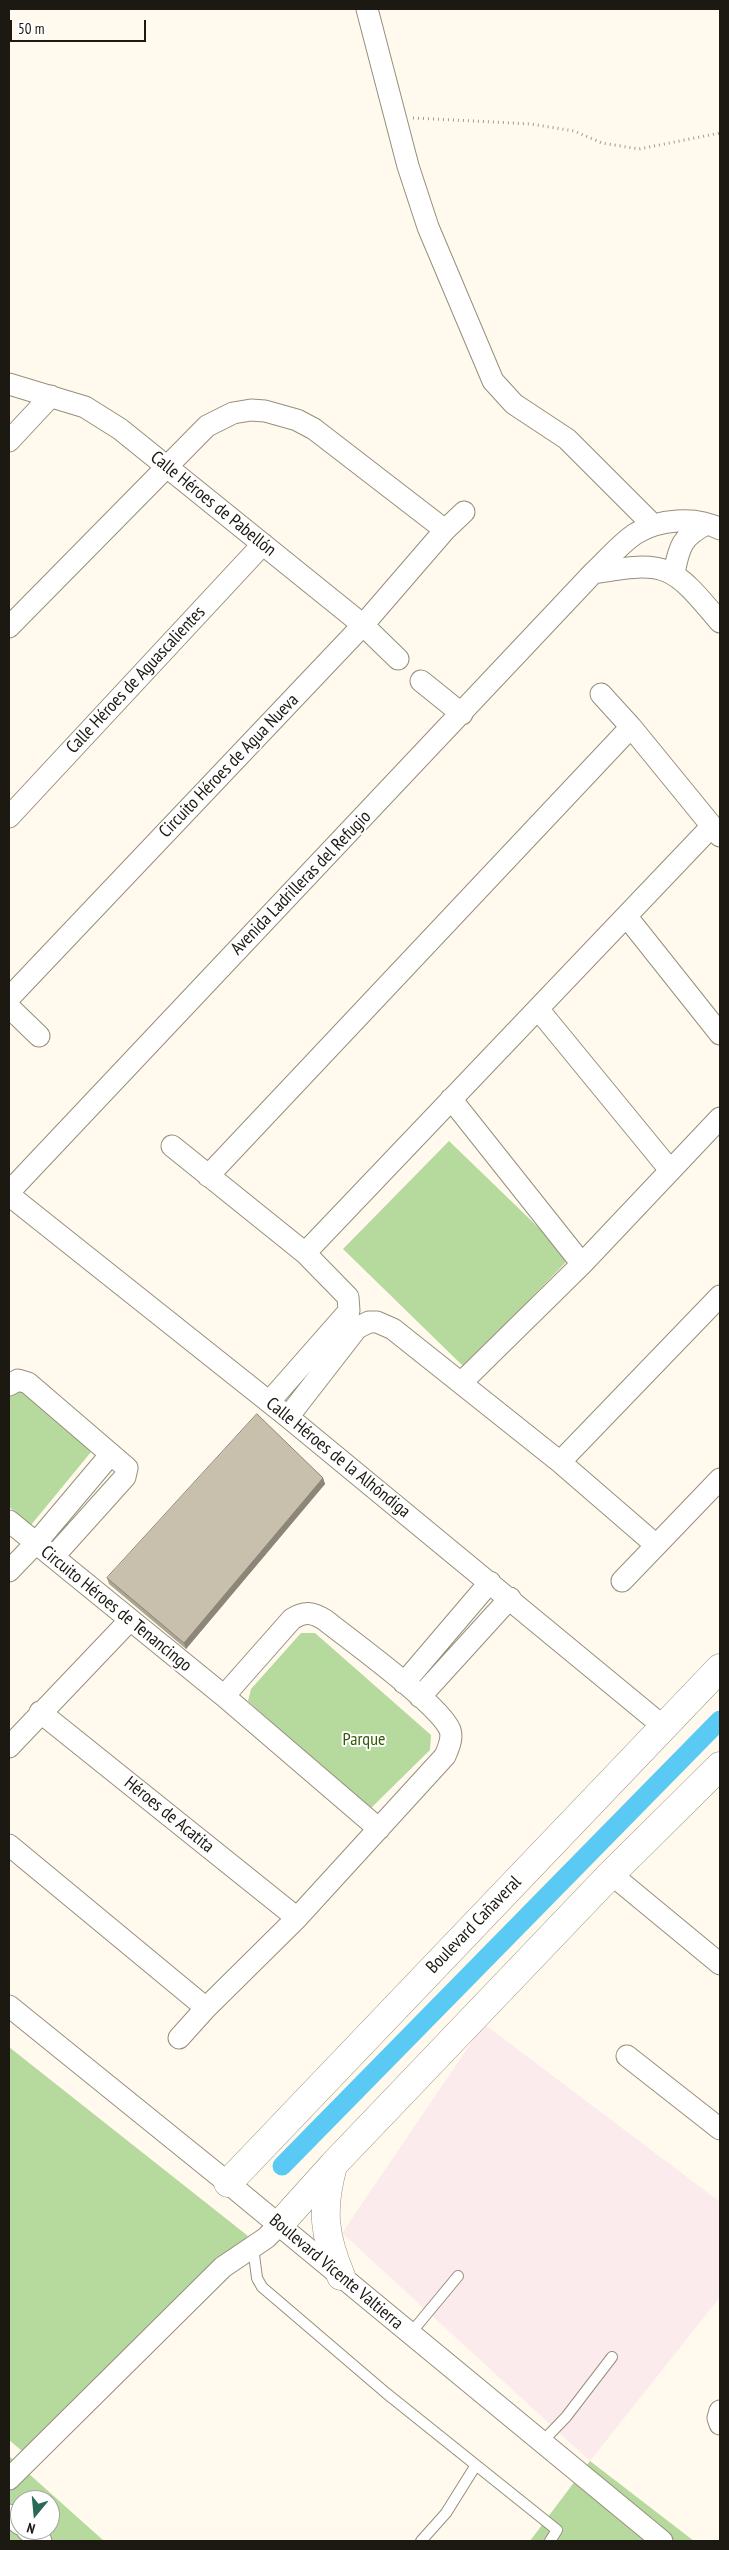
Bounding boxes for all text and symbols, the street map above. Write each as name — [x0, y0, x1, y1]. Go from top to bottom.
scale bar — [12, 10, 149, 42]
text: 50 m — [18, 19, 44, 38]
street label: Calle Héroes de Pabellón — [146, 447, 280, 561]
street label: Calle Héroes de Aguascalientes — [62, 602, 210, 758]
street label: Circuito Héroes de Agua Nueva — [155, 690, 303, 842]
street label: Avenida Ladrilleras del Refugio — [226, 806, 376, 960]
street label: Calle Héroes de la Alhóndiga — [262, 1393, 414, 1523]
street label: Circuito Héroes de Tenancingo — [36, 1541, 196, 1677]
park label: Parque — [343, 1729, 385, 1751]
street label: Héroes de Acatita — [120, 1772, 218, 1858]
street label: Boulevard Cañaveral — [422, 1872, 526, 1978]
street label: Boulevard Vicente Valtierra — [265, 2210, 407, 2334]
north arrow — [10, 2490, 60, 2540]
text: N — [25, 2519, 37, 2538]

